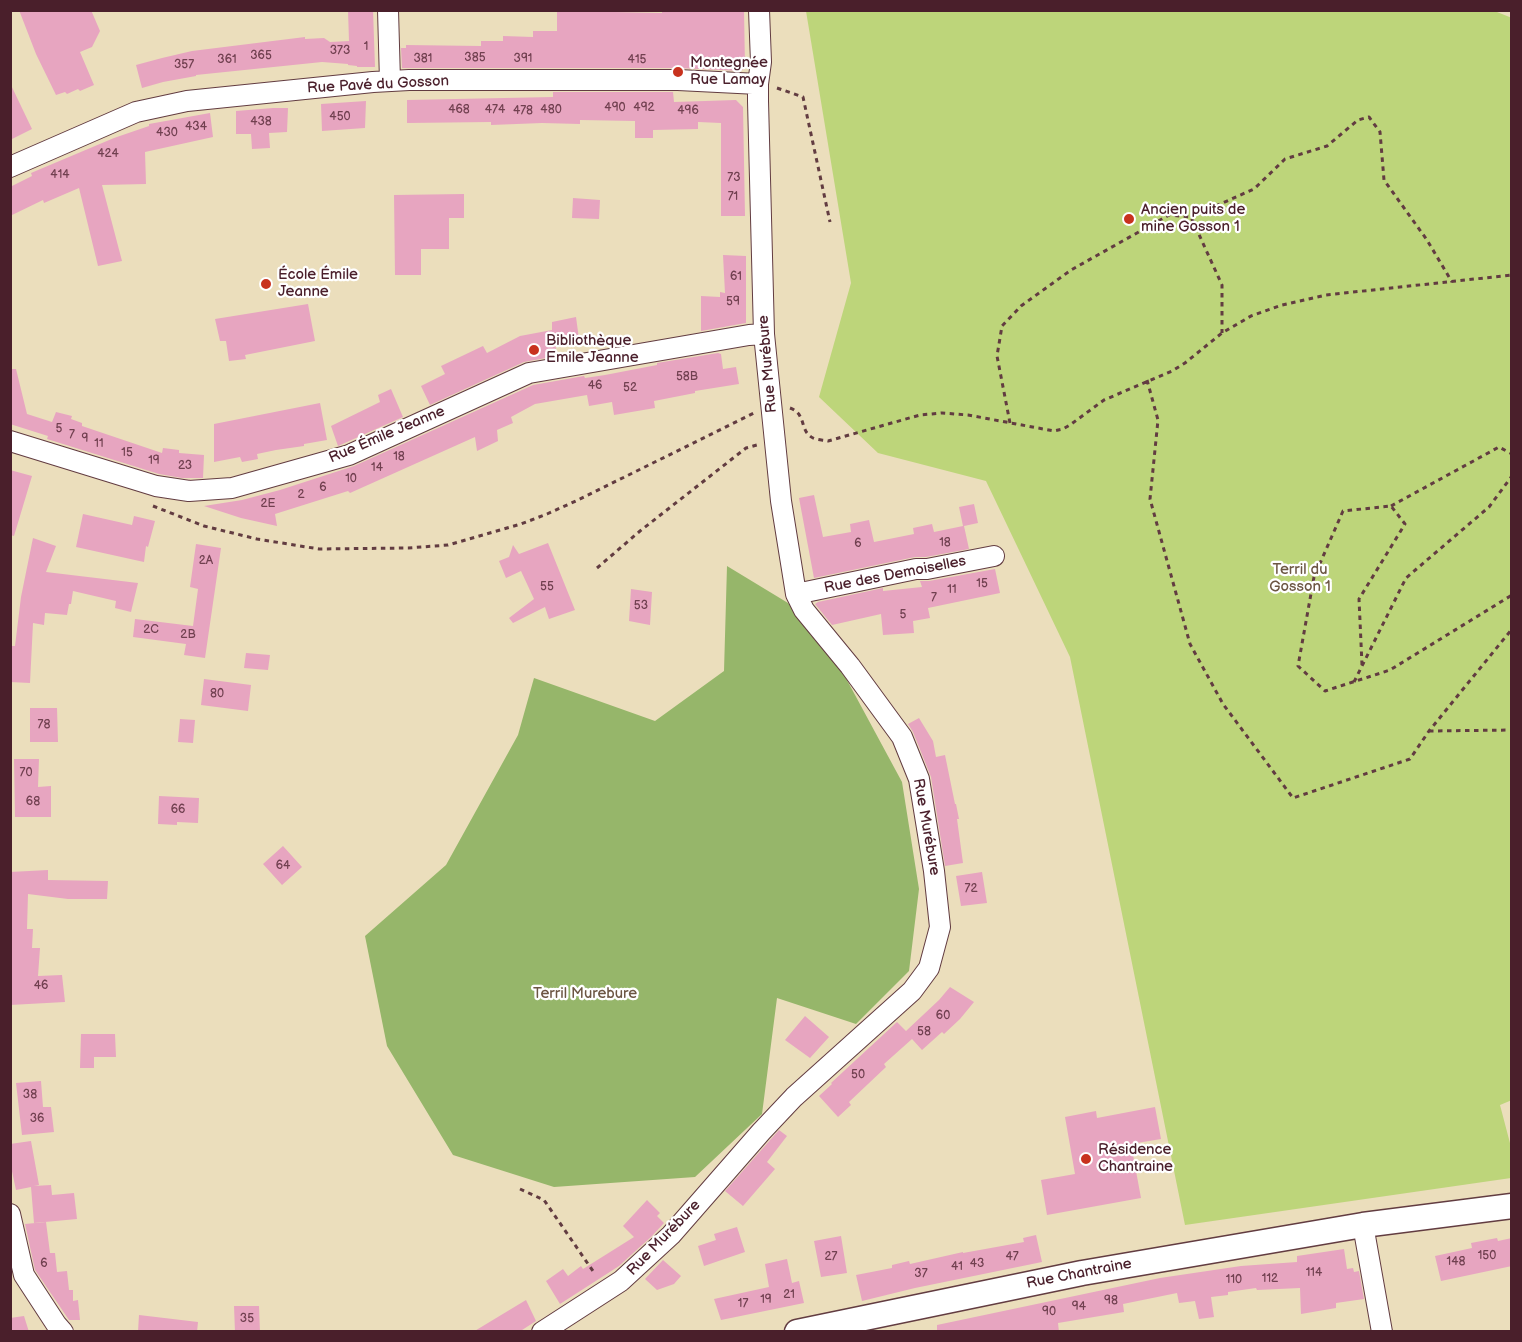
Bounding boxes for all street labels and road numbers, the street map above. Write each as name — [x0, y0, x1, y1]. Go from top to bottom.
street label: Rue Pavé du Gosson — [307, 72, 449, 98]
street label: Rue Murébure — [755, 314, 781, 414]
street label: Rue Émile Jeanne — [326, 402, 448, 468]
street label: Rue des Demoiselles — [823, 552, 967, 598]
street label: Rue Murébure — [909, 777, 943, 877]
street label: Rue Murébure — [623, 1196, 705, 1280]
street label: Rue Chantraine — [1025, 1255, 1133, 1293]

